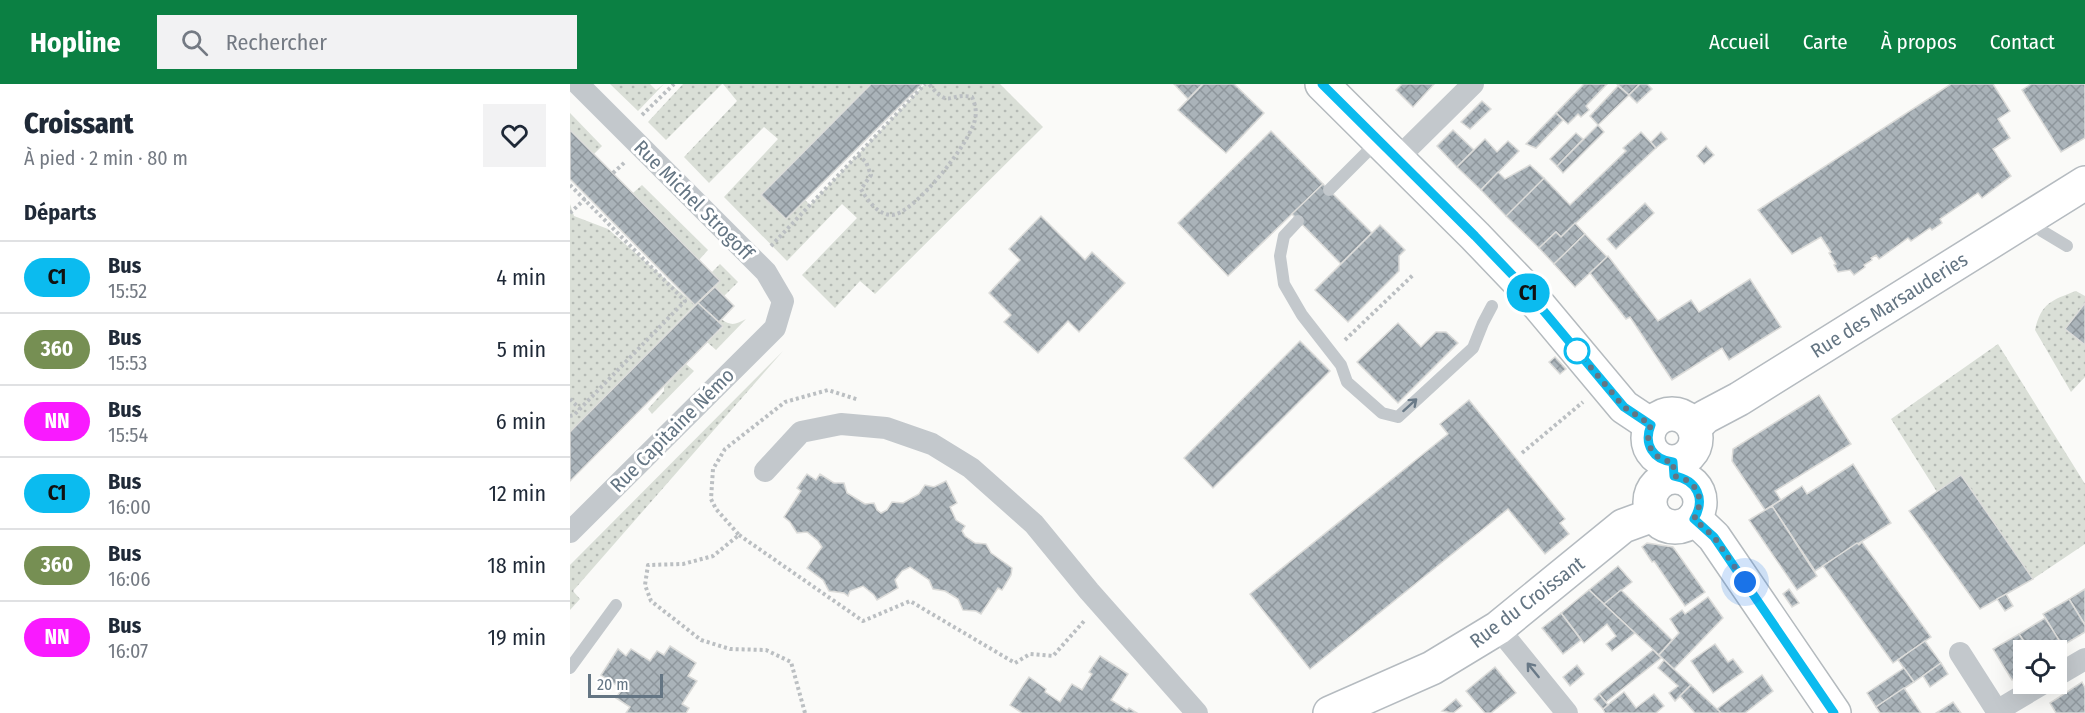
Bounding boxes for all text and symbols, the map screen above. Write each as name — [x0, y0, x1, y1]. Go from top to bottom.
search box — [157, 15, 577, 69]
text: Hopline — [30, 26, 121, 59]
icon: search — [178, 26, 211, 59]
text: Rechercher — [226, 29, 327, 56]
text: Accueil — [1709, 29, 1770, 55]
text: Carte — [1803, 29, 1848, 55]
text: À propos — [1881, 29, 1957, 55]
text: Contact — [1990, 29, 2055, 55]
button: heart — [483, 104, 546, 167]
text: Croissant — [24, 107, 134, 140]
street label: Rue Michel Strogoff — [629, 135, 760, 266]
text: À pied · 2 min · 80 m — [24, 146, 188, 170]
text: Départs — [24, 199, 96, 226]
street label: Rue des Marsauderies — [1806, 247, 1972, 363]
text: Bus — [108, 252, 141, 279]
text: C1 — [48, 264, 66, 290]
text: 4 min — [496, 264, 546, 291]
line badge: C1 — [1501, 274, 1555, 312]
text: 15:52 — [108, 279, 147, 303]
text: C1 — [1519, 280, 1537, 306]
text: Bus — [108, 324, 141, 351]
text: 360 — [41, 336, 73, 362]
text: 5 min — [497, 336, 546, 363]
unlabelled marker — [1564, 338, 1590, 364]
text: 15:53 — [108, 351, 147, 375]
street label: Rue Capitaine Némo — [605, 363, 739, 497]
text: Bus — [108, 396, 141, 423]
one-way arrow — [1402, 399, 1417, 413]
text: NN — [44, 408, 70, 434]
text: 6 min — [496, 408, 546, 435]
text: 15:54 — [108, 423, 148, 447]
text: Bus — [108, 468, 141, 495]
text: C1 — [48, 480, 66, 506]
text: 12 min — [488, 480, 546, 507]
text: 16:00 — [108, 495, 151, 519]
text: Bus — [108, 540, 141, 567]
street label: Rue du Croissant — [1465, 551, 1589, 653]
text: 360 — [41, 552, 73, 578]
text: 18 min — [487, 552, 546, 579]
text: 16:06 — [108, 567, 150, 591]
your location — [1730, 567, 1760, 597]
text: Bus — [108, 612, 141, 639]
text: NN — [44, 624, 70, 650]
text: 19 min — [488, 624, 546, 651]
text: 16:07 — [108, 639, 148, 663]
map controls — [2013, 640, 2067, 694]
button: locate — [2013, 640, 2067, 694]
one-way arrow — [1527, 663, 1540, 679]
scale bar — [588, 671, 663, 698]
text: 20 m — [597, 675, 628, 694]

